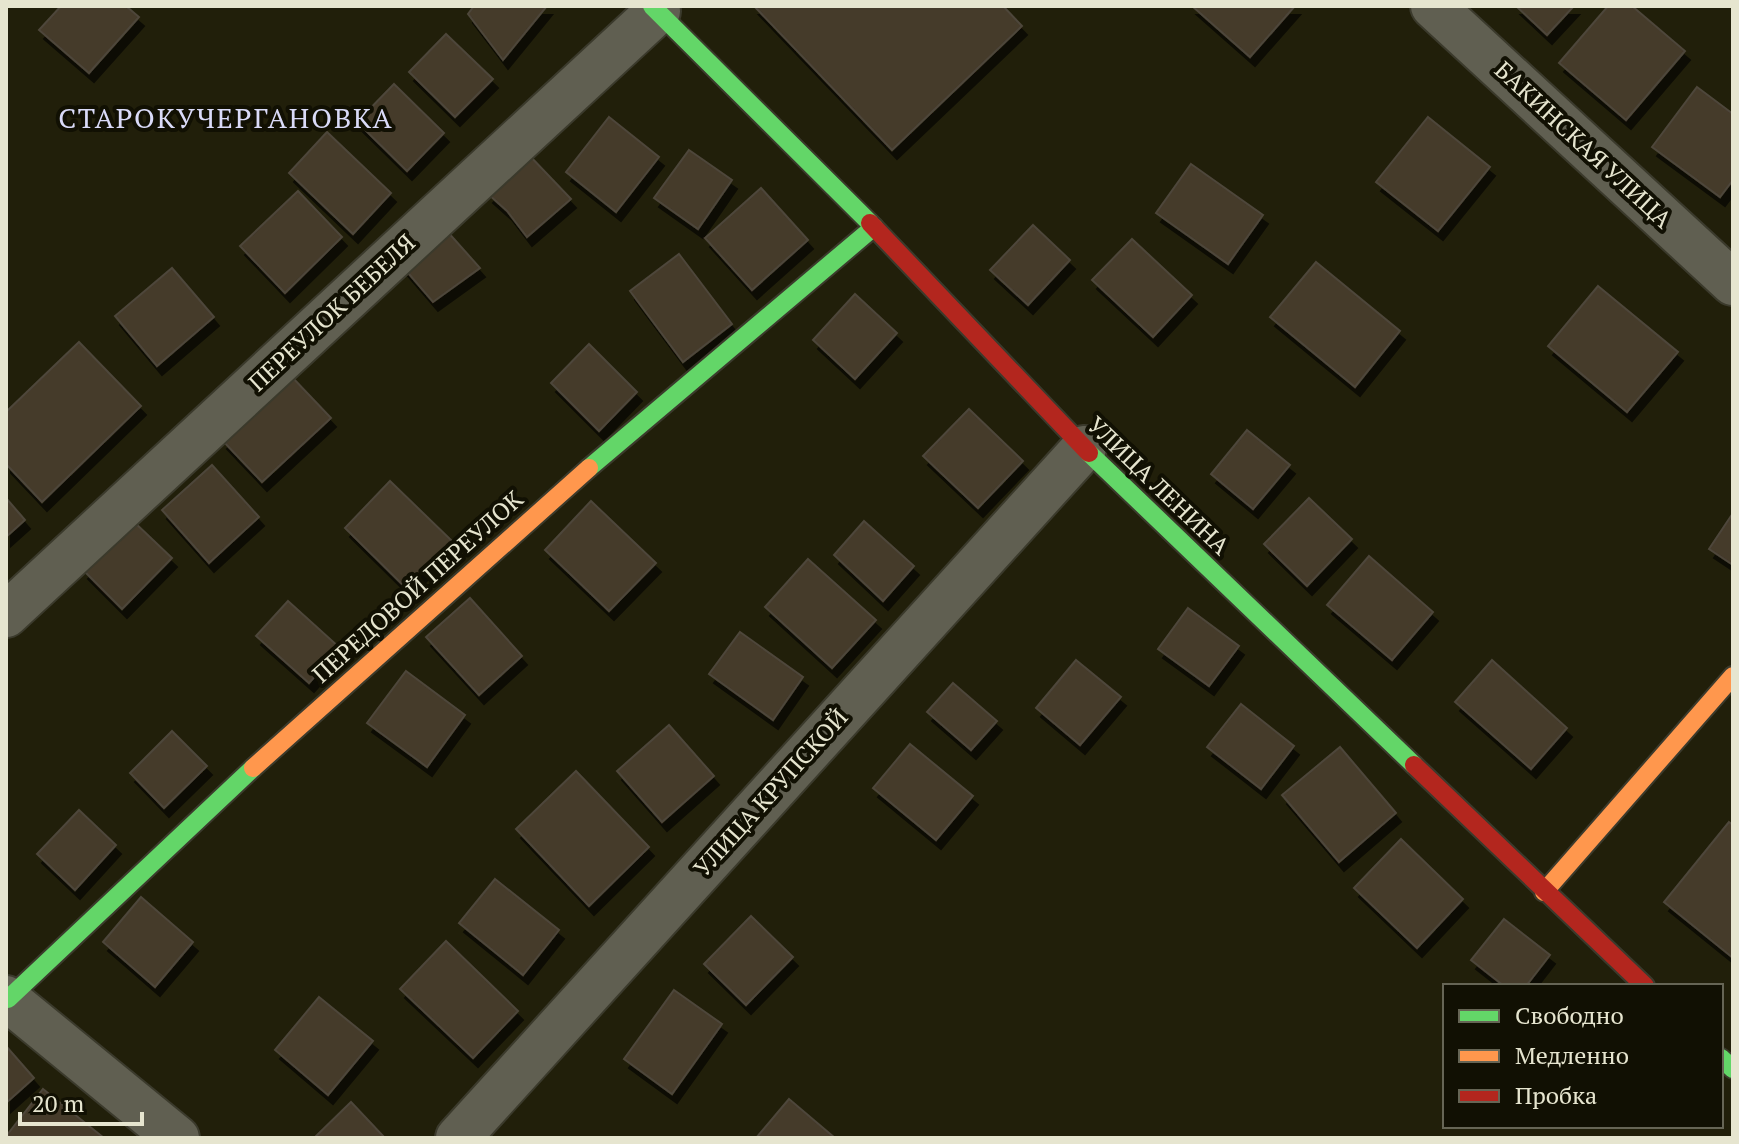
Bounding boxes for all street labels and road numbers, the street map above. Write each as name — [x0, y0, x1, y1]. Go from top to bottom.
street label: БАКИНСКАЯ УЛИЦА — [1488, 54, 1680, 235]
street label: ПЕРЕУЛОК БЕБЕЛЯ — [241, 227, 422, 398]
street label: УЛИЦА ЛЕНИНА — [1081, 409, 1237, 562]
street label: ПЕРЕДОВОЙ ПЕРЕУЛОК — [305, 483, 530, 690]
street label: УЛИЦА КРУПСКОЙ — [686, 701, 854, 883]

